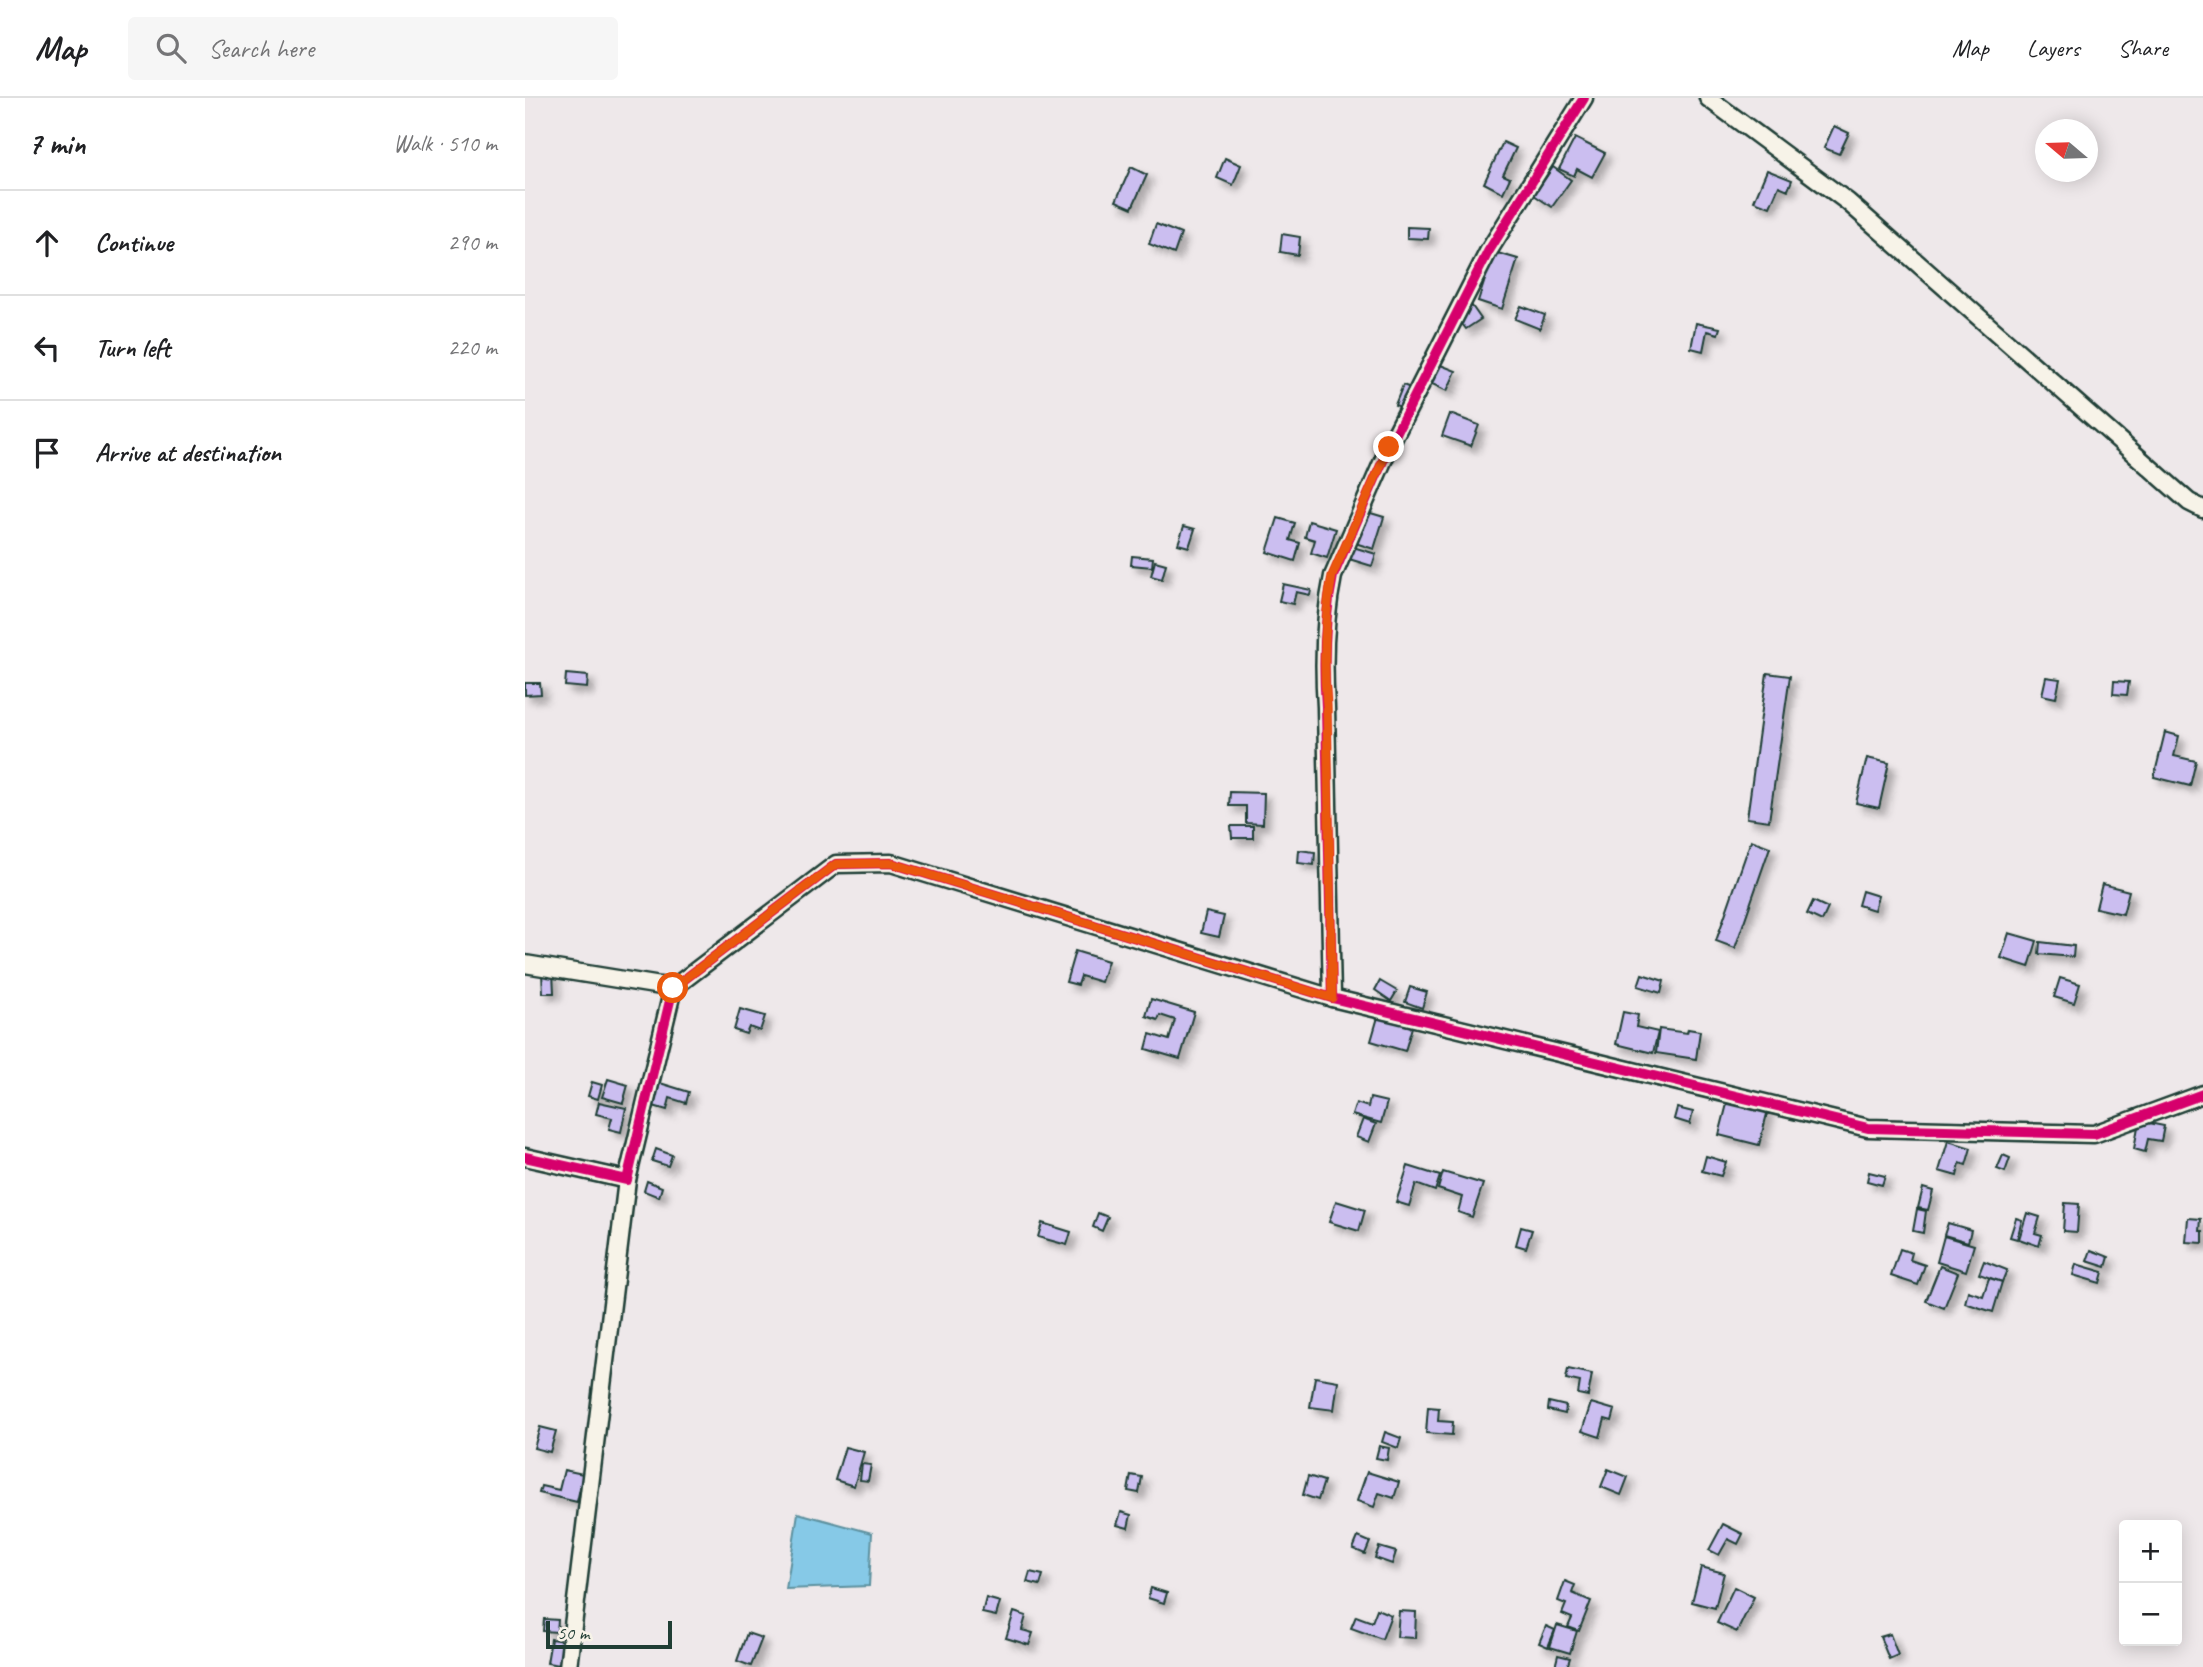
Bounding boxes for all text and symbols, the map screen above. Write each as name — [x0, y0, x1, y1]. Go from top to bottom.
search box — [128, 17, 618, 80]
text: Map — [35, 27, 86, 69]
icon: search — [152, 29, 190, 67]
text: Search here — [208, 32, 314, 65]
text: Map — [1952, 33, 1989, 63]
text: Layers — [2027, 33, 2080, 63]
text: Share — [2118, 33, 2168, 63]
north arrow — [2035, 119, 2098, 182]
text: 7 min — [28, 125, 85, 163]
text: Walk · 510 m — [393, 129, 497, 158]
icon: ahead — [28, 224, 66, 262]
text: Continue — [95, 226, 173, 259]
text: 290 m — [448, 228, 497, 257]
icon: left — [28, 329, 66, 367]
text: Turn left — [95, 331, 170, 364]
text: 220 m — [448, 333, 497, 362]
route end — [1373, 431, 1404, 462]
icon: arrive — [28, 434, 66, 472]
text: Arrive at destination — [95, 436, 281, 469]
route start — [657, 972, 688, 1003]
map controls — [2119, 1520, 2182, 1646]
button: + — [2119, 1520, 2182, 1583]
button: − — [2119, 1583, 2182, 1646]
scale bar — [546, 1618, 672, 1650]
text: 50 m — [557, 1621, 589, 1645]

